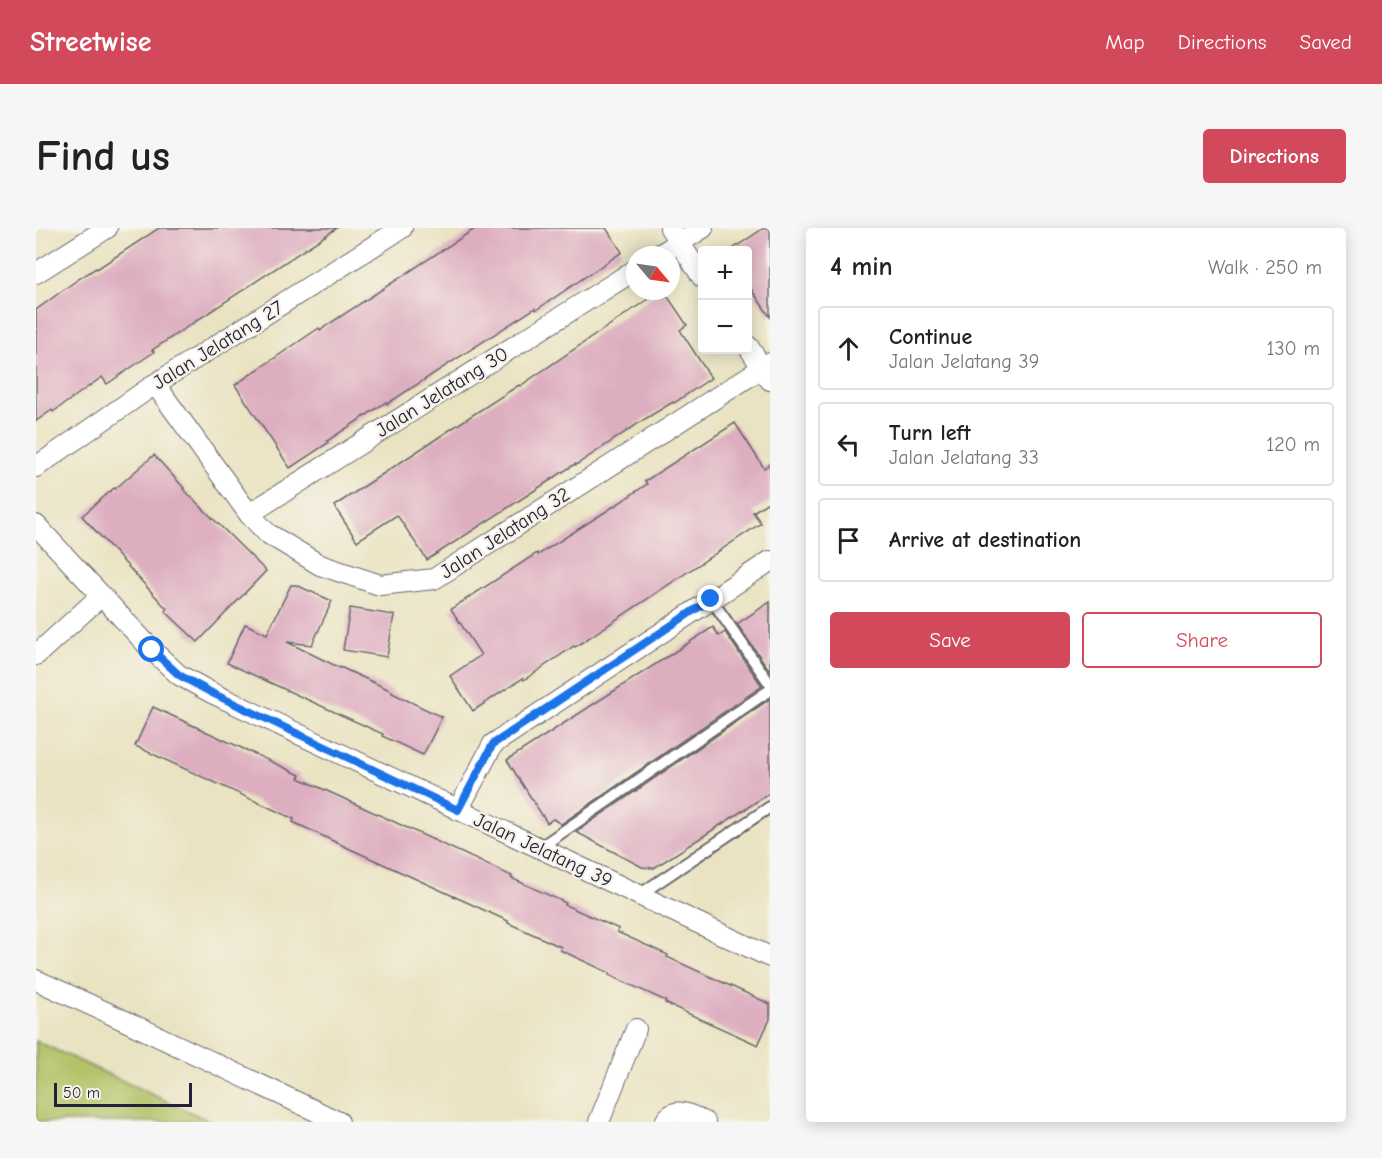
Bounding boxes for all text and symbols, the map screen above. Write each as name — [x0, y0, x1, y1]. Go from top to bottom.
text: Streetwise — [30, 26, 151, 58]
text: Map — [1105, 30, 1145, 54]
text: Directions — [1178, 30, 1267, 54]
text: Saved — [1300, 30, 1352, 54]
button: Directions — [1203, 129, 1346, 183]
text: Find us — [36, 132, 170, 181]
north arrow — [626, 246, 680, 300]
map controls — [698, 246, 752, 354]
button: + — [698, 246, 752, 300]
text: 4 min — [830, 252, 893, 282]
text: Walk · 250 m — [1208, 256, 1322, 279]
street label: Jalan Jelatang 27 — [149, 295, 288, 394]
button: − — [698, 300, 752, 354]
text: Continue — [889, 324, 972, 350]
icon: ahead — [832, 332, 865, 365]
text: 130 m — [1267, 337, 1320, 360]
street label: Jalan Jelatang 30 — [372, 342, 512, 442]
text: Jalan Jelatang 39 — [889, 350, 1039, 373]
text: Turn left — [889, 420, 971, 446]
icon: left — [832, 428, 865, 461]
text: 120 m — [1266, 433, 1320, 456]
text: Jalan Jelatang 33 — [889, 446, 1039, 469]
street label: Jalan Jelatang 32 — [436, 482, 574, 584]
icon: arrive — [832, 524, 865, 557]
text: Arrive at destination — [889, 527, 1081, 553]
route end — [697, 585, 723, 611]
button: Save — [830, 612, 1070, 668]
button: Share — [1082, 612, 1322, 668]
route start — [138, 636, 164, 662]
street label: Jalan Jelatang 39 — [470, 808, 616, 892]
scale bar — [54, 1080, 192, 1108]
text: 50 m — [63, 1084, 100, 1102]

